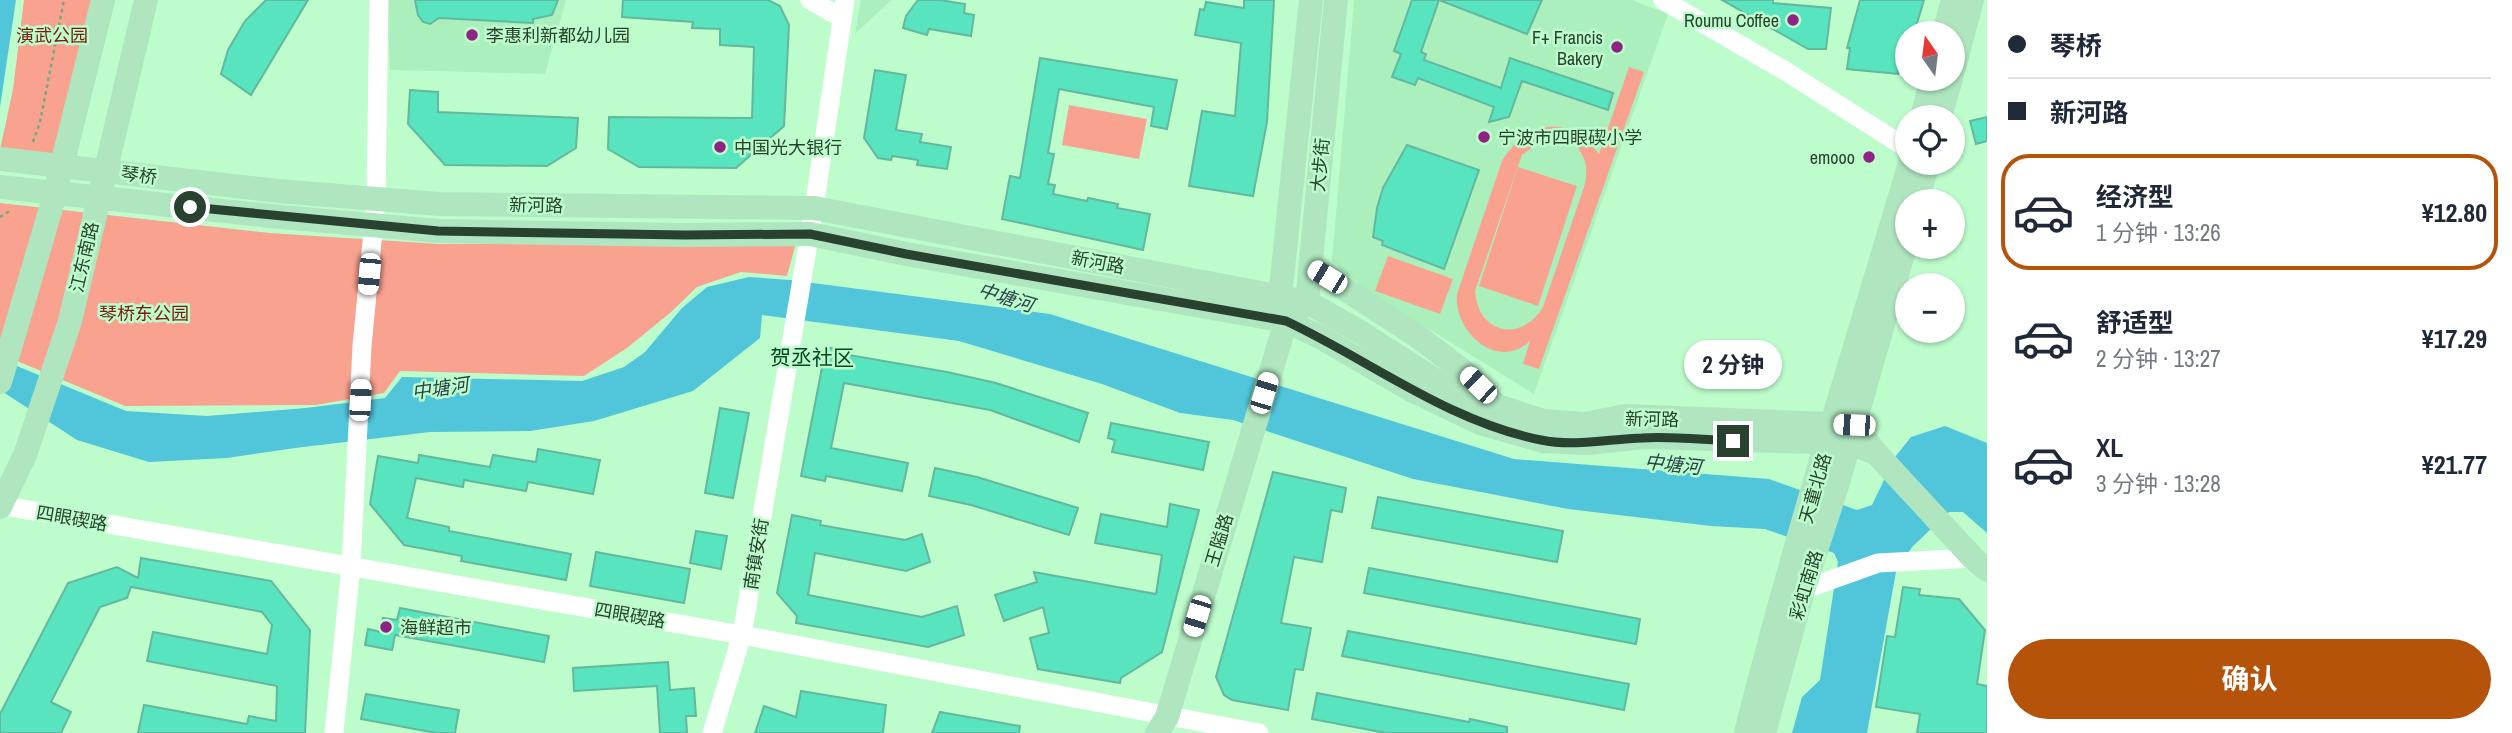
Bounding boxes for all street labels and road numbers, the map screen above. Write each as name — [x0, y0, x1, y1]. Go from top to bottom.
street label: 大步街 — [1305, 137, 1335, 193]
street label: 琴桥 — [120, 160, 158, 190]
street label: 新河路 — [509, 192, 563, 218]
street label: 江东南路 — [64, 219, 104, 295]
street label: 新河路 — [1069, 245, 1127, 279]
street label: 新河路 — [1625, 406, 1679, 432]
street label: 天童北路 — [1793, 450, 1837, 526]
street label: 四眼碶路 — [34, 499, 110, 537]
street label: 王隘路 — [1199, 511, 1239, 569]
street label: 南镇安街 — [738, 516, 774, 592]
street label: 彩虹南路 — [1784, 547, 1828, 623]
street label: 四眼碶路 — [592, 596, 668, 634]

